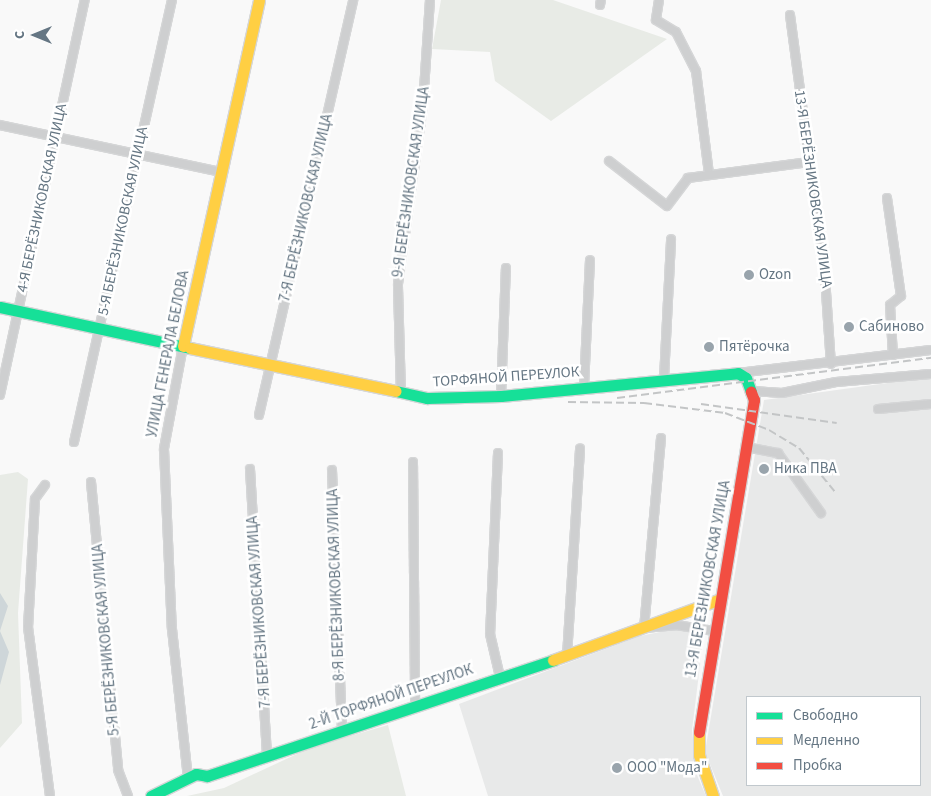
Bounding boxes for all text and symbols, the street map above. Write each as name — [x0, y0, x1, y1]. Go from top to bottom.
north arrow — [10, 10, 60, 60]
text: С — [10, 31, 30, 39]
street label: 9-Я БЕРЁЗНИКОВСКАЯ УЛИЦА — [389, 86, 433, 278]
street label: 13-Я БЕРЁЗНИКОВСКАЯ УЛИЦА — [790, 89, 836, 289]
street label: 4-Я БЕРЁЗНИКОВСКАЯ УЛИЦА — [13, 102, 71, 294]
street label: 7-Я БЕРЁЗНИКОВСКАЯ УЛИЦА — [276, 112, 336, 304]
street label: 5-Я БЕРЁЗНИКОВСКАЯ УЛИЦА — [94, 125, 152, 317]
place label: Ozon — [759, 266, 791, 284]
street label: УЛИЦА ГЕНЕРАЛА БЕЛОВА — [143, 269, 193, 439]
marker: Ozon — [743, 269, 755, 281]
place label: Сабиново — [859, 318, 924, 336]
marker: Сабиново — [843, 321, 855, 333]
place label: Пятёрочка — [719, 338, 790, 356]
marker: Пятёрочка — [703, 341, 715, 353]
street label: ТОРФЯНОЙ ПЕРЕУЛОК — [432, 363, 580, 391]
place label: Ника ПВА — [774, 460, 837, 478]
marker: Ника ПВА — [758, 463, 770, 475]
street label: 13-Я БЕРЕЗНИКОВСКАЯ УЛИЦА — [682, 479, 734, 679]
street label: 8-Я БЕРЁЗНИКОВСКАЯ УЛИЦА — [324, 489, 348, 681]
street label: 7-Я БЕРЁЗНИКОВСКАЯ УЛИЦА — [243, 515, 275, 709]
street label: 5-Я БЕРЁЗНИКОВСКАЯ УЛИЦА — [89, 543, 123, 737]
street label: 2-Й ТОРФЯНОЙ ПЕРЕУЛОК — [307, 660, 475, 734]
legend — [746, 696, 921, 786]
text: Свободно — [793, 705, 858, 726]
text: Медленно — [793, 730, 860, 751]
text: Пробка — [793, 755, 842, 776]
place label: ООО "Мода" — [627, 759, 707, 777]
marker: ООО "Мода" — [611, 762, 623, 774]

